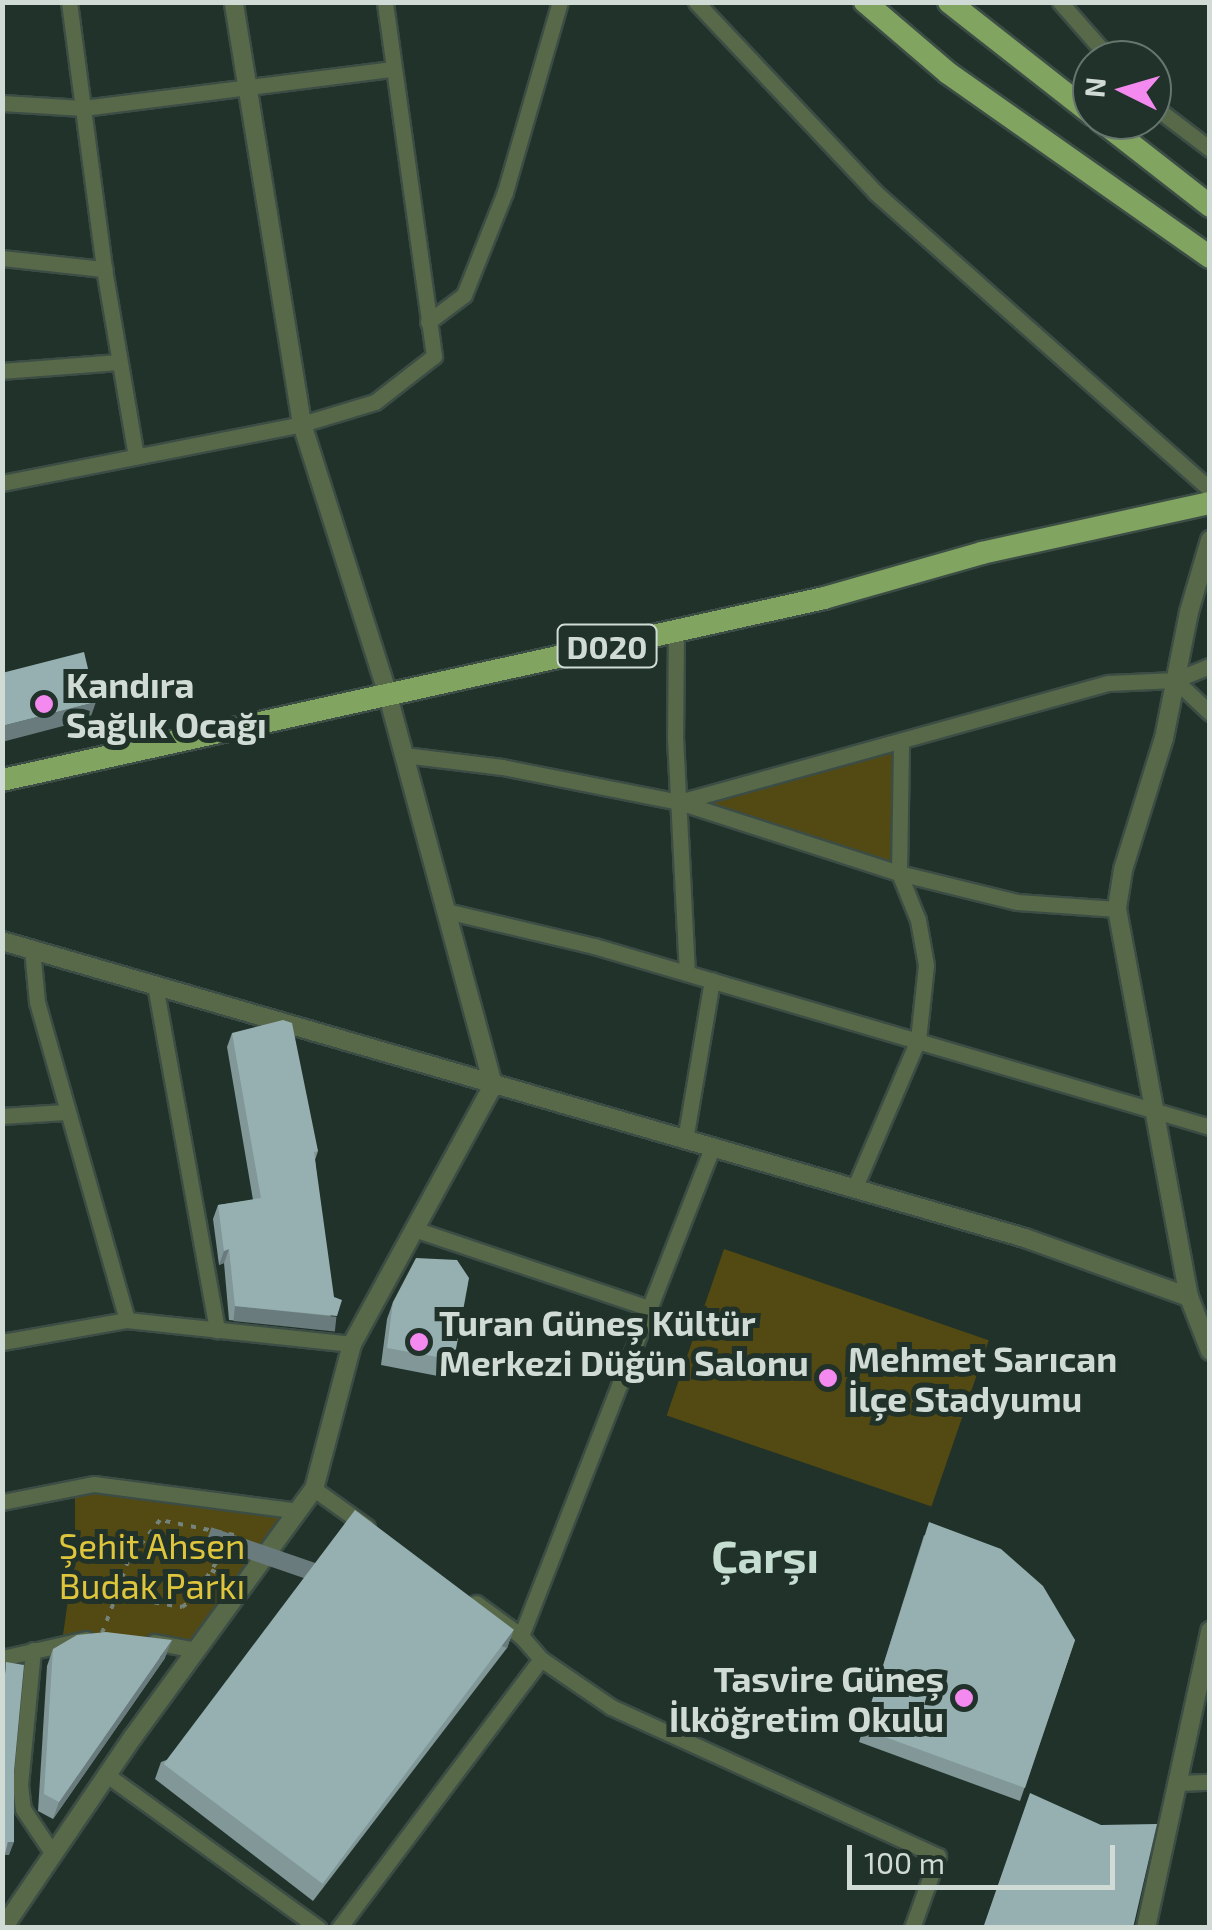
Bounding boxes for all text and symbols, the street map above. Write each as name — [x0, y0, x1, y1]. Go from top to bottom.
north arrow — [1072, 40, 1172, 140]
text: N — [1076, 76, 1112, 99]
road number: D020 — [554, 619, 660, 673]
place label: Kandıra Sağlık Ocağı — [66, 663, 267, 745]
marker: Kandıra Sağlık Ocağı — [31, 691, 57, 717]
place label: Turan Güneş Kültür Merkezi Düğün Salonu — [439, 1301, 809, 1383]
marker: Turan Güneş Kültür Merkezi Düğün Salonu — [408, 1331, 430, 1353]
place label: Mehmet Sarıcan İlçe Stadyumu — [848, 1337, 1117, 1419]
marker: Mehmet Sarıcan İlçe Stadyumu — [817, 1367, 839, 1389]
park label: Şehit Ahsen Budak Parkı — [58, 1524, 246, 1606]
district label: Çarşı — [711, 1529, 819, 1583]
place label: Tasvire Güneş İlköğretim Okulu — [669, 1657, 944, 1739]
marker: Tasvire Güneş İlköğretim Okulu — [953, 1687, 975, 1709]
scale bar — [852, 1825, 1120, 1887]
text: 100 m — [864, 1844, 945, 1880]

